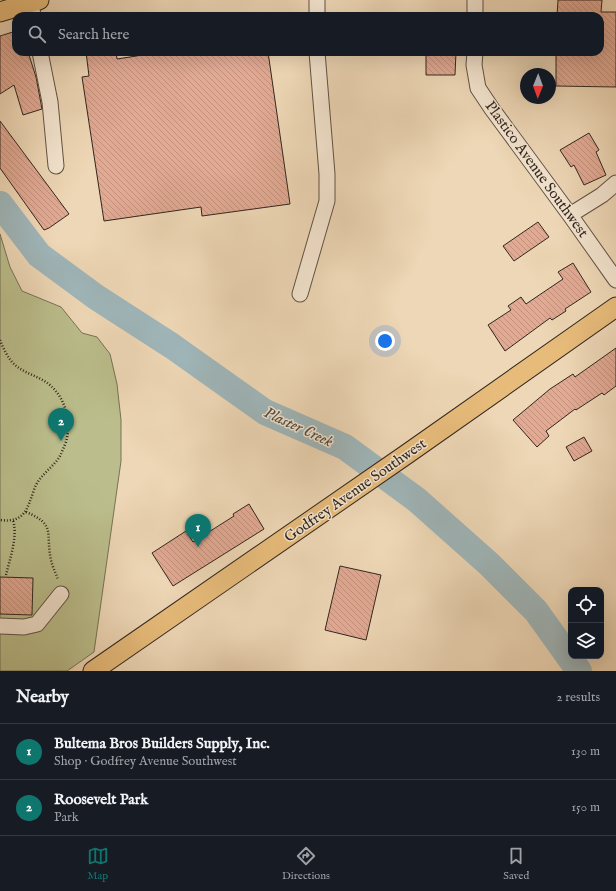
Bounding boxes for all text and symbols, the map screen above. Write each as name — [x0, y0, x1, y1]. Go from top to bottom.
search box — [12, 12, 604, 56]
icon: search — [26, 23, 48, 45]
text: Search here — [58, 25, 129, 44]
north arrow — [520, 68, 556, 104]
street label: Plastico Avenue Southwest — [481, 97, 592, 241]
your location — [375, 331, 395, 351]
water label: Plaster Creek — [260, 403, 336, 453]
pin: 2 — [48, 408, 74, 441]
street label: Godfrey Avenue Southwest — [281, 434, 430, 547]
pin: 1 — [185, 514, 211, 547]
map controls — [568, 587, 604, 659]
button: locate — [568, 587, 604, 623]
button: layers — [568, 623, 604, 659]
text: Nearby — [16, 687, 69, 708]
text: 2 results — [556, 689, 600, 706]
text: Bultema Bros Builders Supply, Inc. — [54, 734, 270, 753]
text: 1 — [27, 743, 31, 760]
text: 130 m — [571, 743, 600, 760]
text: Shop · Godfrey Avenue Southwest — [54, 753, 237, 770]
text: Roosevelt Park — [54, 790, 148, 809]
text: 2 — [26, 799, 32, 816]
text: 150 m — [571, 799, 600, 816]
text: Park — [54, 809, 79, 826]
tab: Map — [87, 845, 109, 883]
tab: Directions — [282, 845, 330, 883]
tab: Saved — [503, 845, 529, 883]

